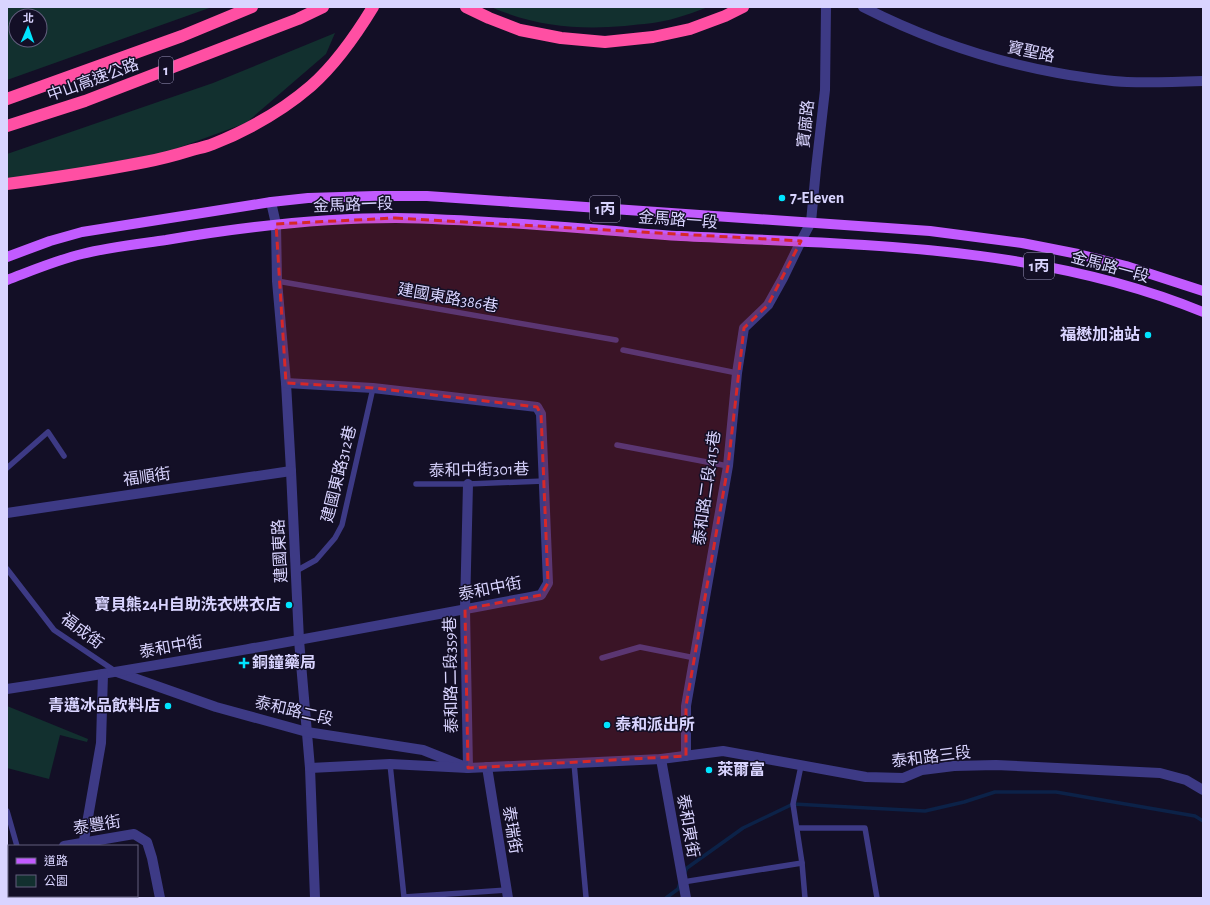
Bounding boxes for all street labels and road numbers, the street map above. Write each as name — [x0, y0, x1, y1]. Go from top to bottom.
street label: 寶聖路 — [1006, 37, 1057, 65]
street label: 中山高速公路 — [45, 55, 141, 104]
road number: 1 — [159, 57, 173, 83]
street label: 寶廍路 — [794, 99, 816, 149]
street label: 金馬路一段 — [313, 195, 393, 214]
road number: 1丙 — [590, 196, 620, 222]
street label: 金馬路一段 — [638, 208, 719, 231]
street label: 金馬路一段 — [1069, 248, 1151, 285]
road number: 1丙 — [1024, 253, 1054, 279]
street label: 建國東路386巷 — [397, 280, 500, 315]
street label: 建國東路312巷 — [318, 424, 359, 524]
street label: 泰和路二段415巷 — [690, 429, 723, 546]
street label: 泰和中街301巷 — [429, 460, 529, 479]
street label: 福順街 — [122, 465, 172, 488]
street label: 建國東路 — [269, 519, 290, 583]
street label: 泰和中街 — [457, 574, 523, 603]
street label: 福成街 — [58, 609, 107, 652]
street label: 泰和路二段359巷 — [441, 616, 460, 734]
street label: 泰和中街 — [138, 633, 204, 660]
street label: 泰和路二段 — [253, 693, 335, 728]
street label: 泰和路三段 — [890, 743, 972, 770]
street label: 泰和東街 — [675, 793, 702, 859]
street label: 泰瑞街 — [500, 805, 525, 855]
street label: 泰豐街 — [72, 812, 122, 837]

